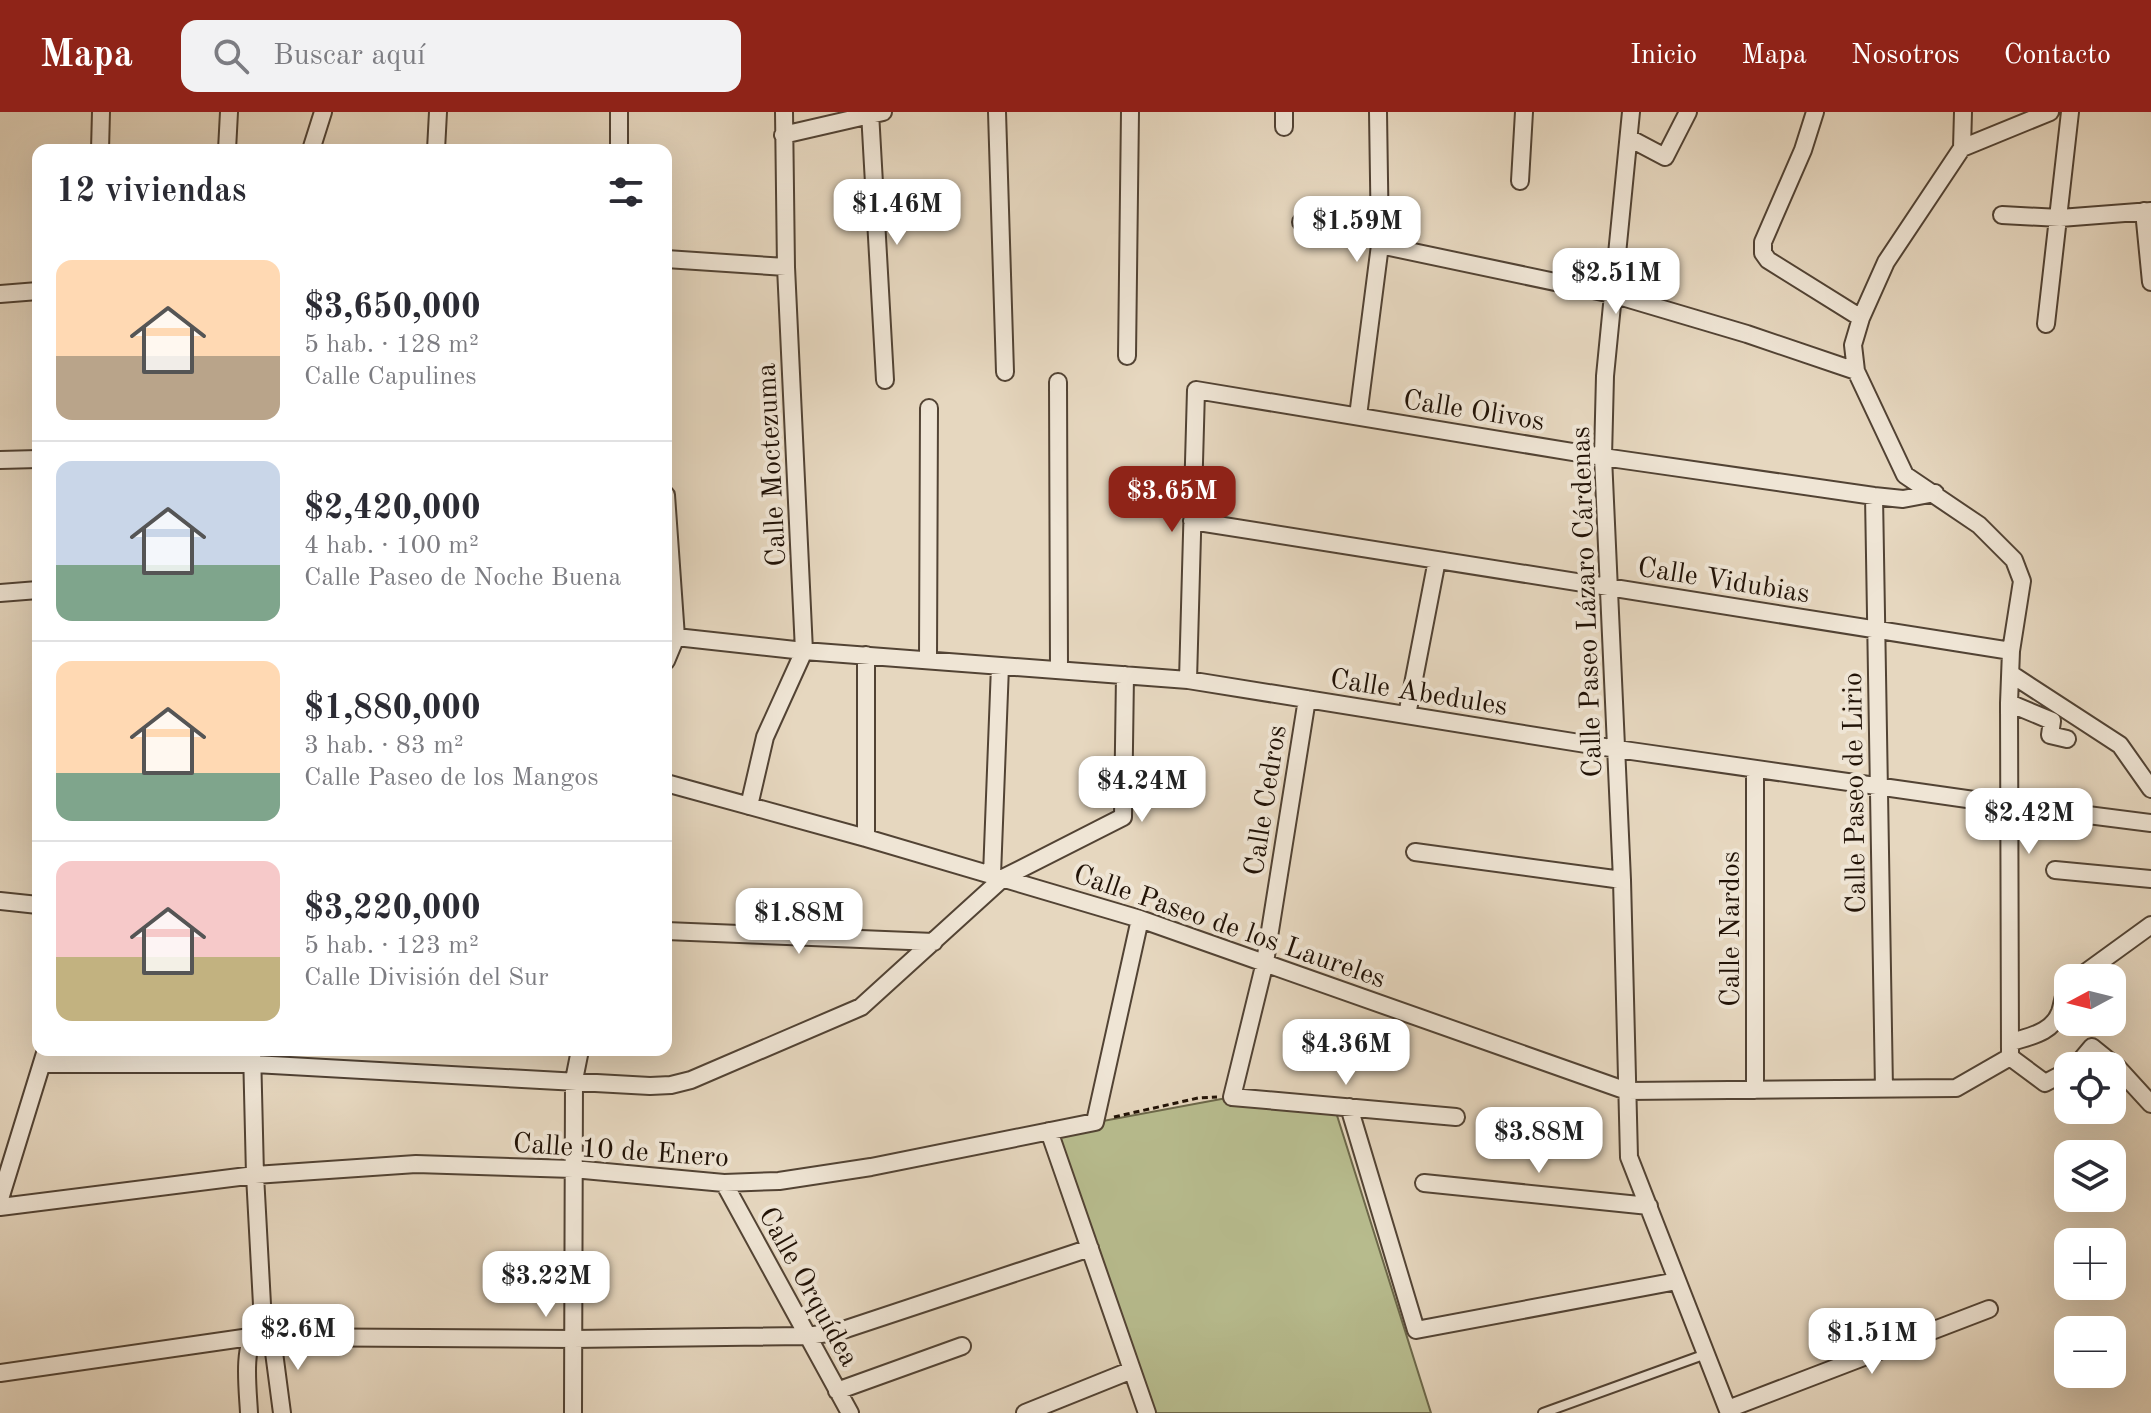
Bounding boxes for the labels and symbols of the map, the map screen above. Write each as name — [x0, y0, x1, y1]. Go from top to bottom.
pin: $1.46M — [832, 179, 962, 247]
pin: $1.59M — [1292, 196, 1422, 264]
pin: $2.51M — [1551, 248, 1681, 316]
street label: Calle Moctezuma — [754, 362, 792, 567]
street label: Calle Olivos — [1401, 387, 1546, 437]
street label: Calle Paseo Lázaro Cárdenas — [1568, 426, 1608, 778]
pin: $3.65M — [1107, 466, 1237, 534]
street label: Calle Vidubias — [1635, 555, 1812, 609]
street label: Calle Abedules — [1328, 666, 1509, 722]
street label: Calle Paseo de Lirio — [1840, 672, 1872, 914]
street label: Calle Cedros — [1241, 723, 1293, 878]
pin: $4.24M — [1077, 756, 1207, 824]
pin: $2.42M — [1964, 788, 2094, 856]
street label: Calle Nardos — [1718, 851, 1746, 1007]
street label: Calle Paseo de los Laureles — [1069, 861, 1389, 994]
pin: $1.88M — [734, 888, 864, 956]
north arrow — [2054, 964, 2126, 1036]
pin: $4.36M — [1281, 1019, 1411, 1087]
pin: $3.88M — [1474, 1107, 1604, 1175]
street label: Calle 10 de Enero — [512, 1130, 730, 1174]
street label: Calle Orquídea — [752, 1203, 863, 1372]
pin: $3.22M — [481, 1251, 611, 1319]
pin: $2.6M — [242, 1304, 354, 1372]
pin: $1.51M — [1807, 1308, 1937, 1376]

